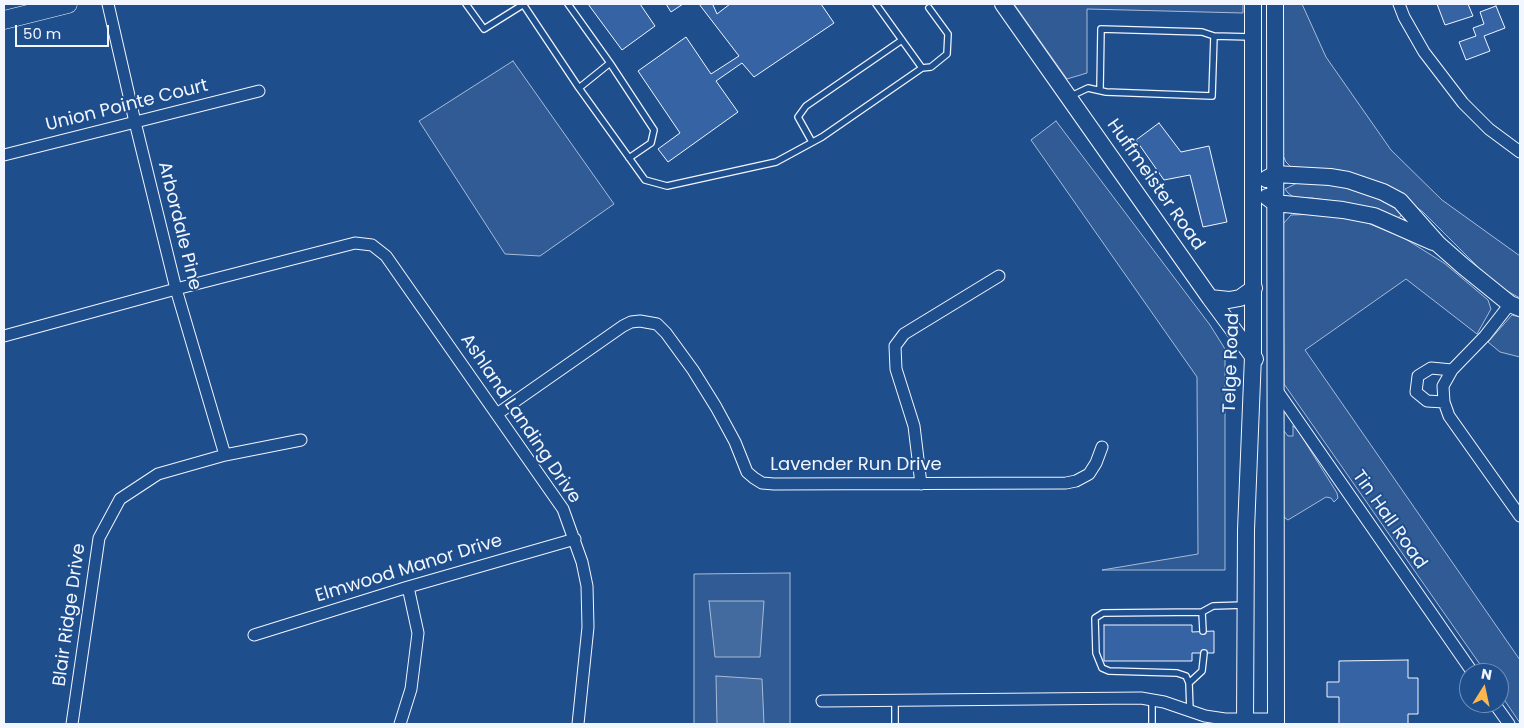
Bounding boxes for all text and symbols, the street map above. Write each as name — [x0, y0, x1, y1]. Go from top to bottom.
scale bar — [18, 15, 111, 47]
text: 50 m — [23, 23, 61, 44]
street label: Union Pointe Court — [44, 75, 210, 137]
street label: Huffmeister Road — [1102, 115, 1208, 255]
street label: Arbordale Pine — [153, 160, 205, 292]
street label: Telge Road — [1219, 313, 1245, 413]
street label: Ashland Landing Drive — [455, 330, 585, 508]
street label: Lavender Run Drive — [770, 454, 942, 476]
street label: Tin Hall Road — [1347, 466, 1431, 574]
street label: Elmwood Manor Drive — [313, 530, 505, 608]
street label: Blair Ridge Drive — [49, 542, 91, 688]
north arrow — [1459, 663, 1509, 713]
text: N — [1480, 663, 1493, 685]

